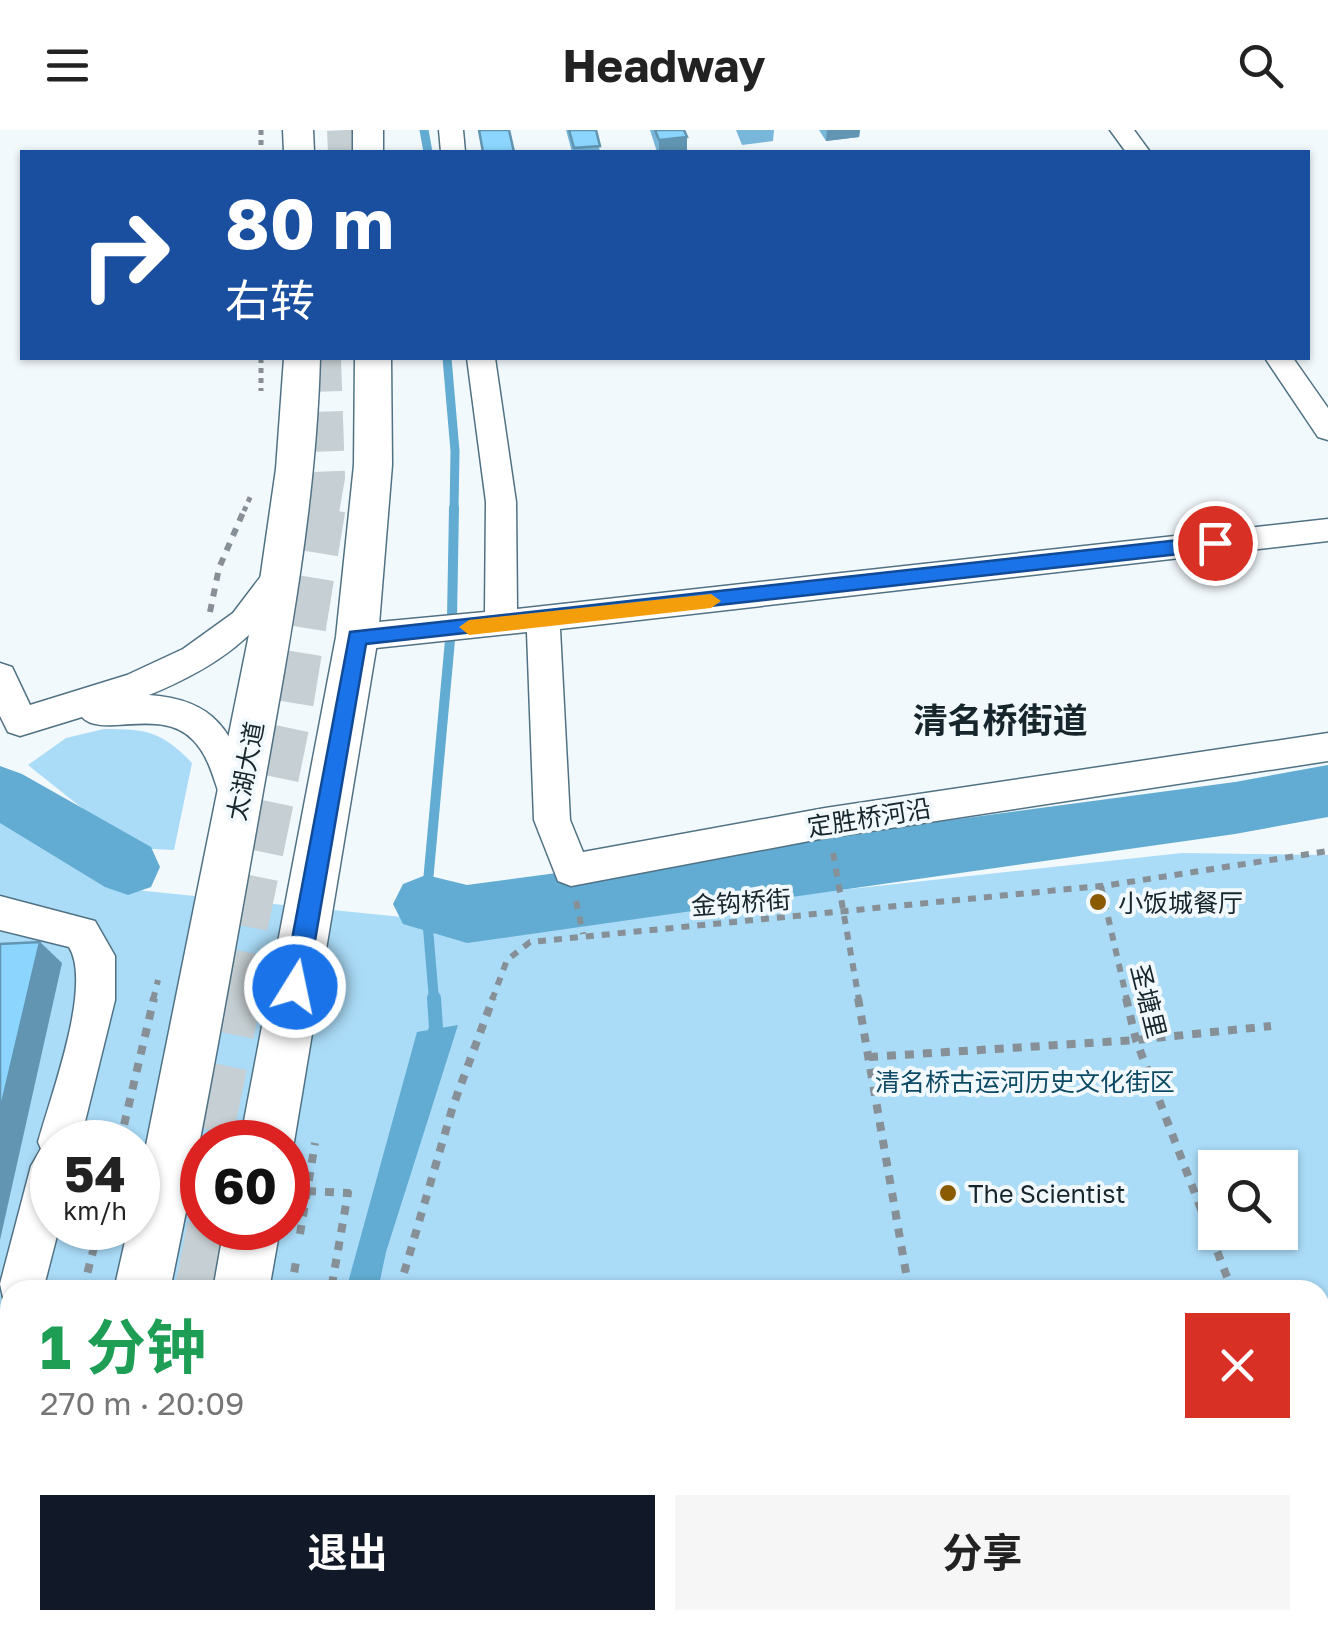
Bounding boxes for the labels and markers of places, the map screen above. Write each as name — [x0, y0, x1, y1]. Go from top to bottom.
pin — [1173, 501, 1258, 586]
place label: 小饭城餐厅 — [1118, 887, 1243, 918]
marker: 小饭城餐厅 — [1087, 891, 1109, 913]
place label: The Scientist — [968, 1178, 1126, 1209]
marker: The Scientist — [937, 1182, 959, 1204]

